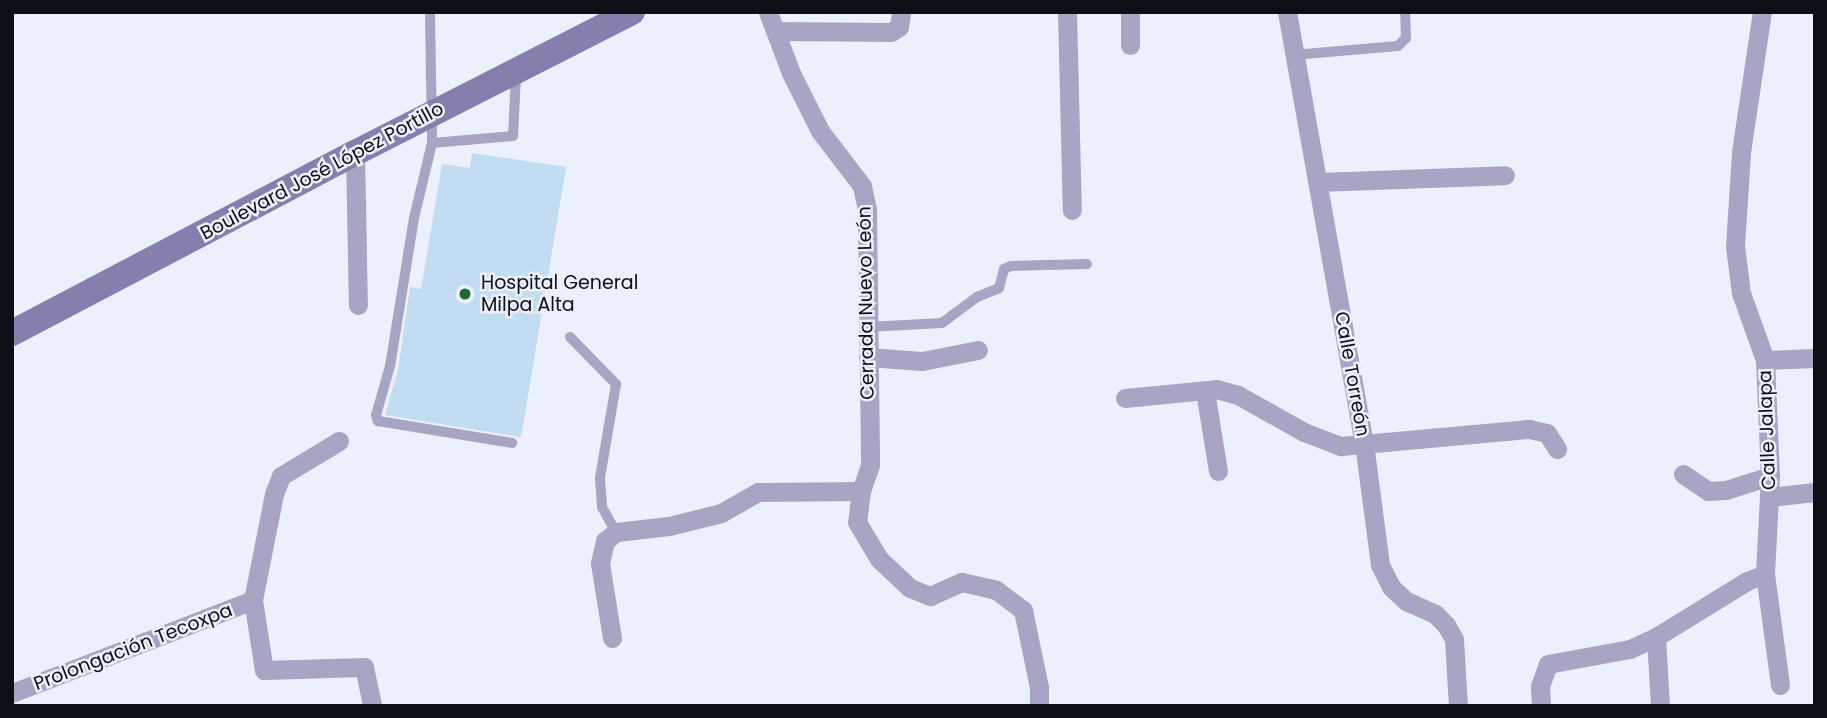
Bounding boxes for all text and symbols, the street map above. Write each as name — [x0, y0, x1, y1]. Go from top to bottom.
street label: Boulevard José López Portillo — [197, 97, 447, 245]
street label: Cerrada Nuevo León — [853, 206, 879, 400]
place label: Hospital General Milpa Alta — [481, 272, 638, 316]
marker: Hospital General Milpa Alta — [455, 284, 475, 304]
street label: Calle Torreón — [1330, 310, 1374, 438]
street label: Calle Jalapa — [1754, 370, 1780, 490]
street label: Prolongación Tecoxpa — [30, 599, 236, 695]

